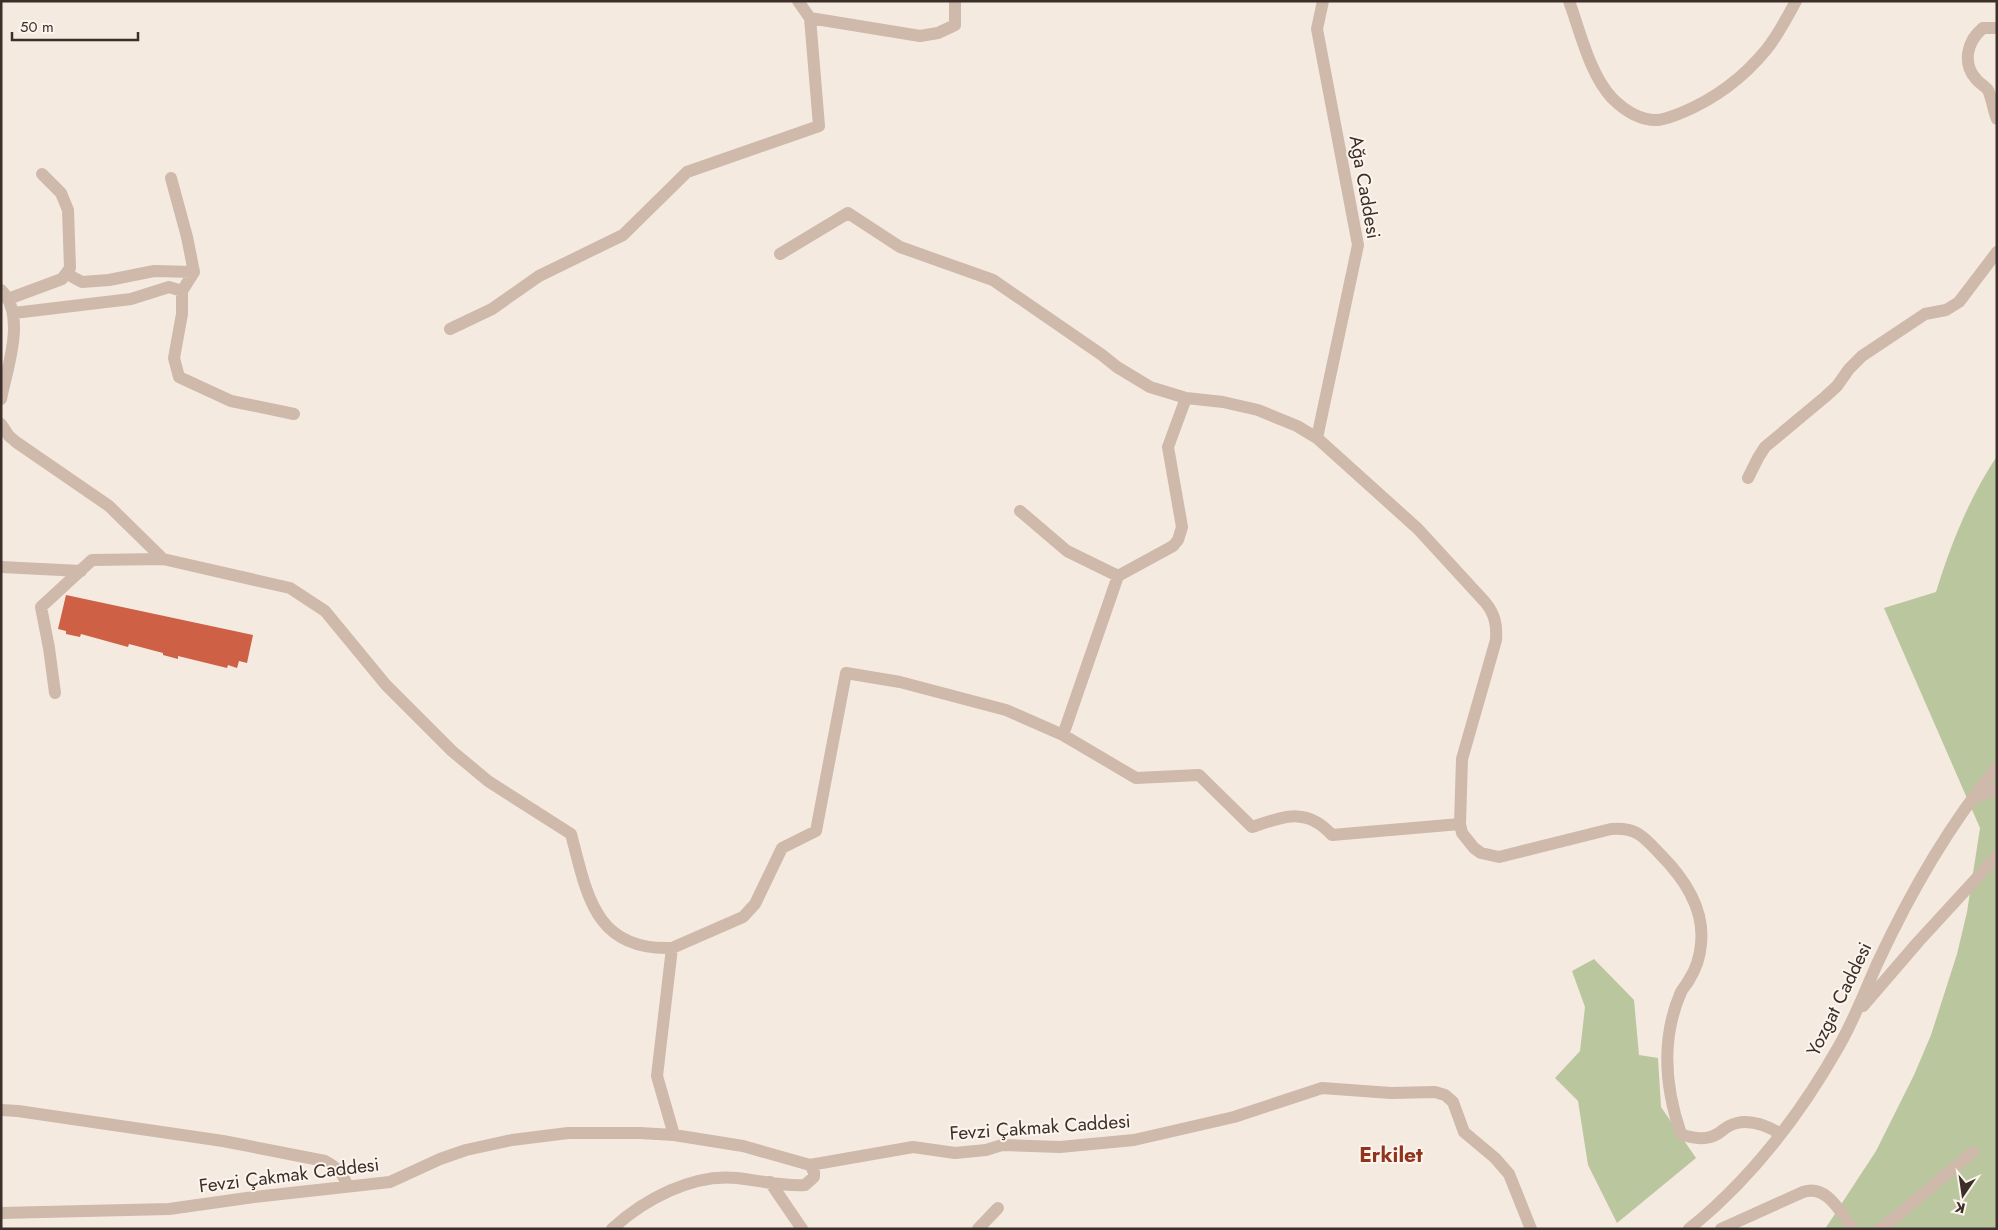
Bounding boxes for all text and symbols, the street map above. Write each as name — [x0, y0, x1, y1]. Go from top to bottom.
scale bar — [12, 10, 139, 42]
text: 50 m — [20, 16, 54, 38]
street label: Ağa Caddesi — [1343, 133, 1387, 241]
street label: Yozgat Caddesi — [1800, 937, 1878, 1061]
street label: Fevzi Çakmak Caddesi — [949, 1107, 1131, 1147]
district label: Erkilet — [1359, 1140, 1423, 1170]
street label: Fevzi Çakmak Caddesi — [197, 1151, 381, 1199]
north arrow — [1938, 1170, 1988, 1220]
text: K — [1953, 1197, 1967, 1219]

